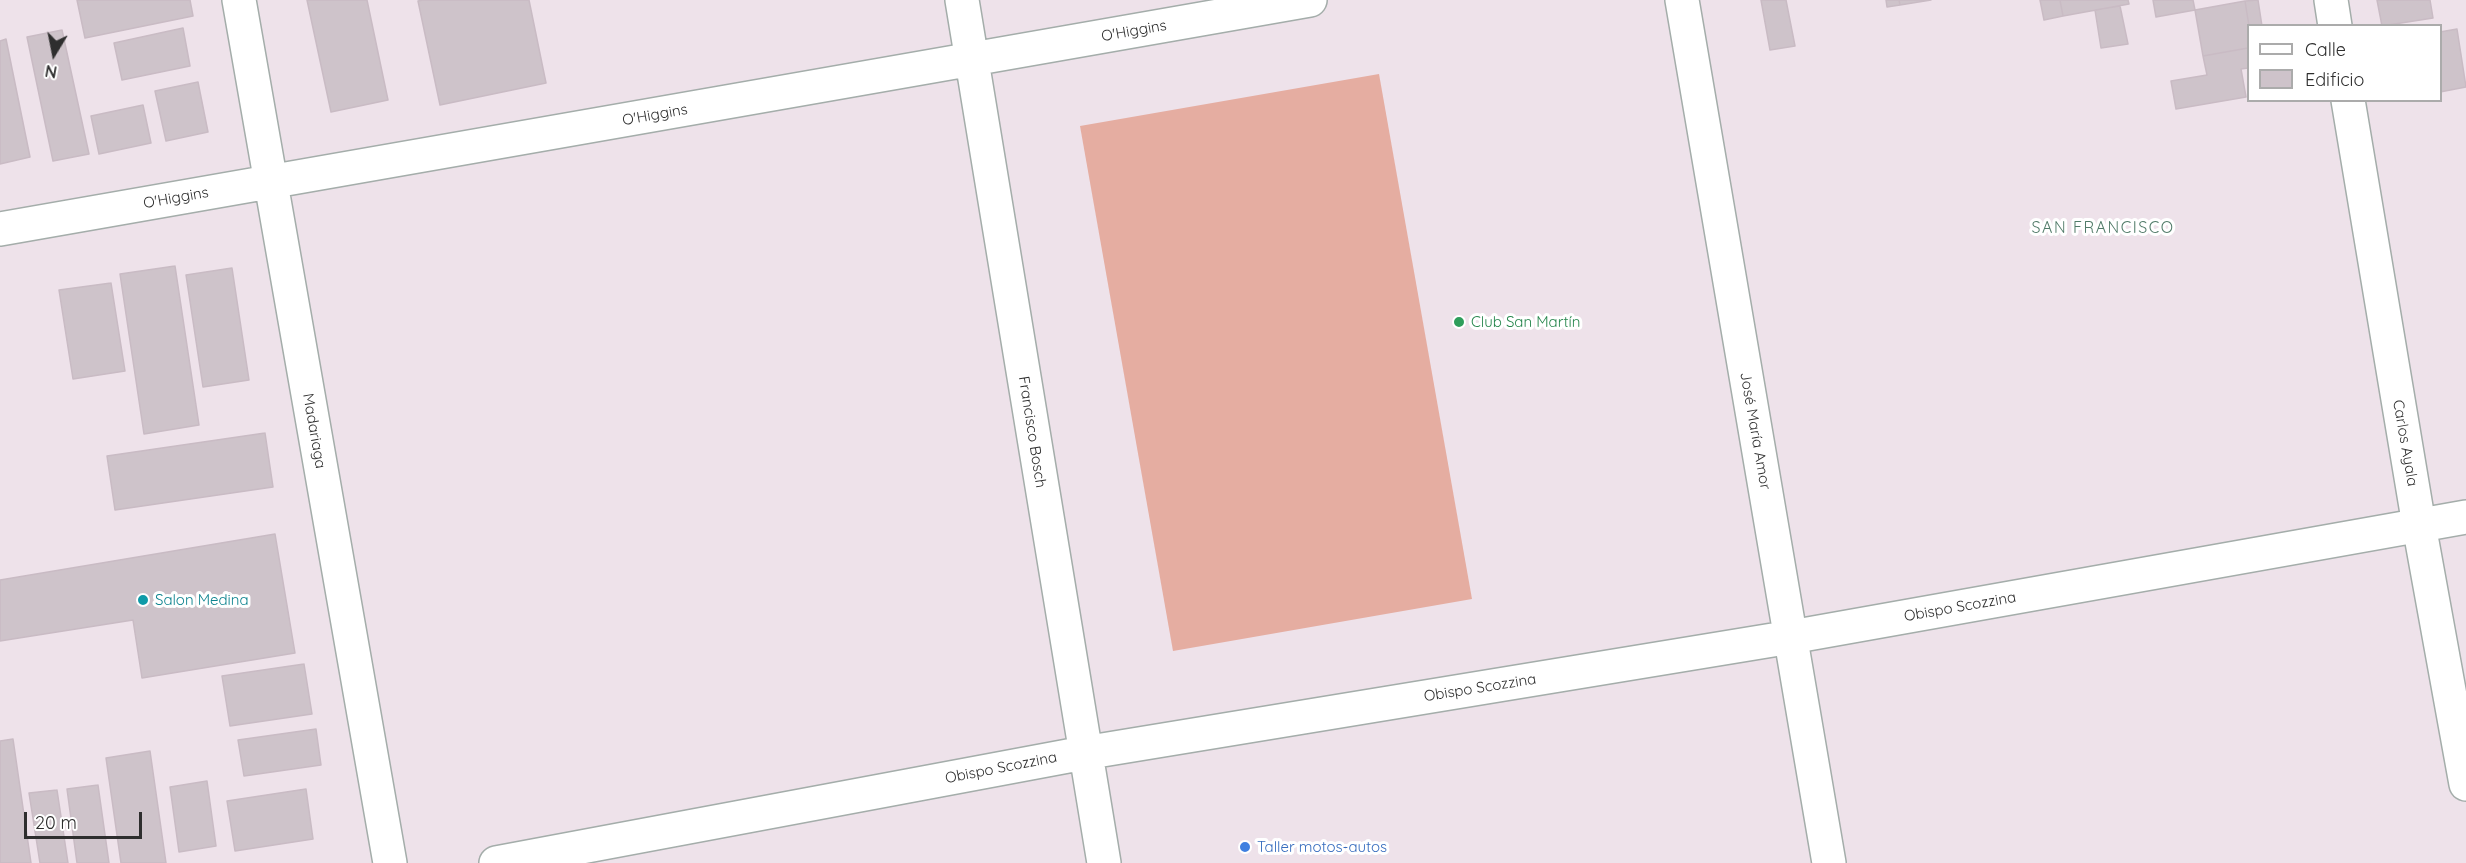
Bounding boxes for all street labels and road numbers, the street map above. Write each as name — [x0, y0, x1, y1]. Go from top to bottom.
street label: O'Higgins — [1100, 16, 1168, 46]
street label: O'Higgins — [621, 100, 689, 130]
street label: O'Higgins — [142, 183, 210, 213]
street label: José María Amor — [1736, 371, 1774, 491]
street label: Francisco Bosch — [1014, 375, 1050, 489]
street label: Madariaga — [299, 392, 329, 470]
street label: Carlos Ayala — [2389, 398, 2421, 488]
street label: Obispo Scozzina — [1903, 588, 2017, 626]
street label: Obispo Scozzina — [1423, 670, 1537, 706]
street label: Obispo Scozzina — [944, 748, 1058, 788]

